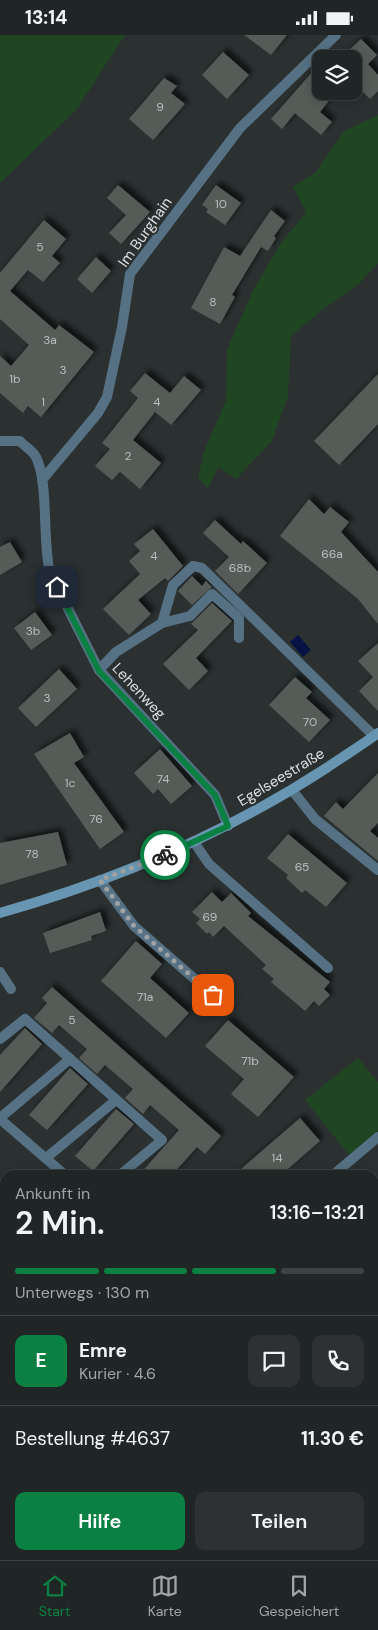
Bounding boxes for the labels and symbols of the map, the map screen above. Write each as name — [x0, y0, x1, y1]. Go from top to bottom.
house number: 9 — [156, 99, 164, 115]
street label: Im Burghain — [114, 193, 176, 271]
house number: 10 — [215, 196, 227, 212]
house number: 5 — [36, 239, 44, 255]
house number: 8 — [209, 294, 217, 310]
house number: 3a — [43, 332, 57, 348]
house number: 3 — [59, 362, 67, 378]
house number: 1b — [9, 371, 21, 387]
house number: 1 — [41, 394, 45, 410]
house number: 4 — [153, 394, 161, 410]
house number: 2 — [125, 448, 132, 464]
house number: 66a — [321, 546, 343, 562]
house number: 4 — [150, 548, 158, 564]
house number: 68b — [229, 560, 251, 576]
pin — [36, 566, 78, 608]
house number: 3b — [26, 623, 40, 639]
street label: Lehenweg — [108, 659, 170, 723]
house number: 3 — [43, 690, 51, 706]
house number: 70 — [303, 714, 317, 730]
street label: Egelseestraße — [234, 743, 328, 811]
house number: 74 — [157, 771, 169, 787]
house number: 1c — [65, 775, 75, 791]
house number: 76 — [89, 811, 103, 827]
courier — [140, 830, 190, 880]
house number: 78 — [25, 846, 39, 862]
house number: 65 — [295, 859, 309, 875]
house number: 69 — [203, 909, 217, 925]
pin — [192, 974, 234, 1016]
house number: 71a — [137, 989, 153, 1005]
house number: 5 — [68, 1012, 76, 1028]
house number: 71b — [241, 1053, 259, 1069]
house number: 14 — [271, 1150, 283, 1166]

